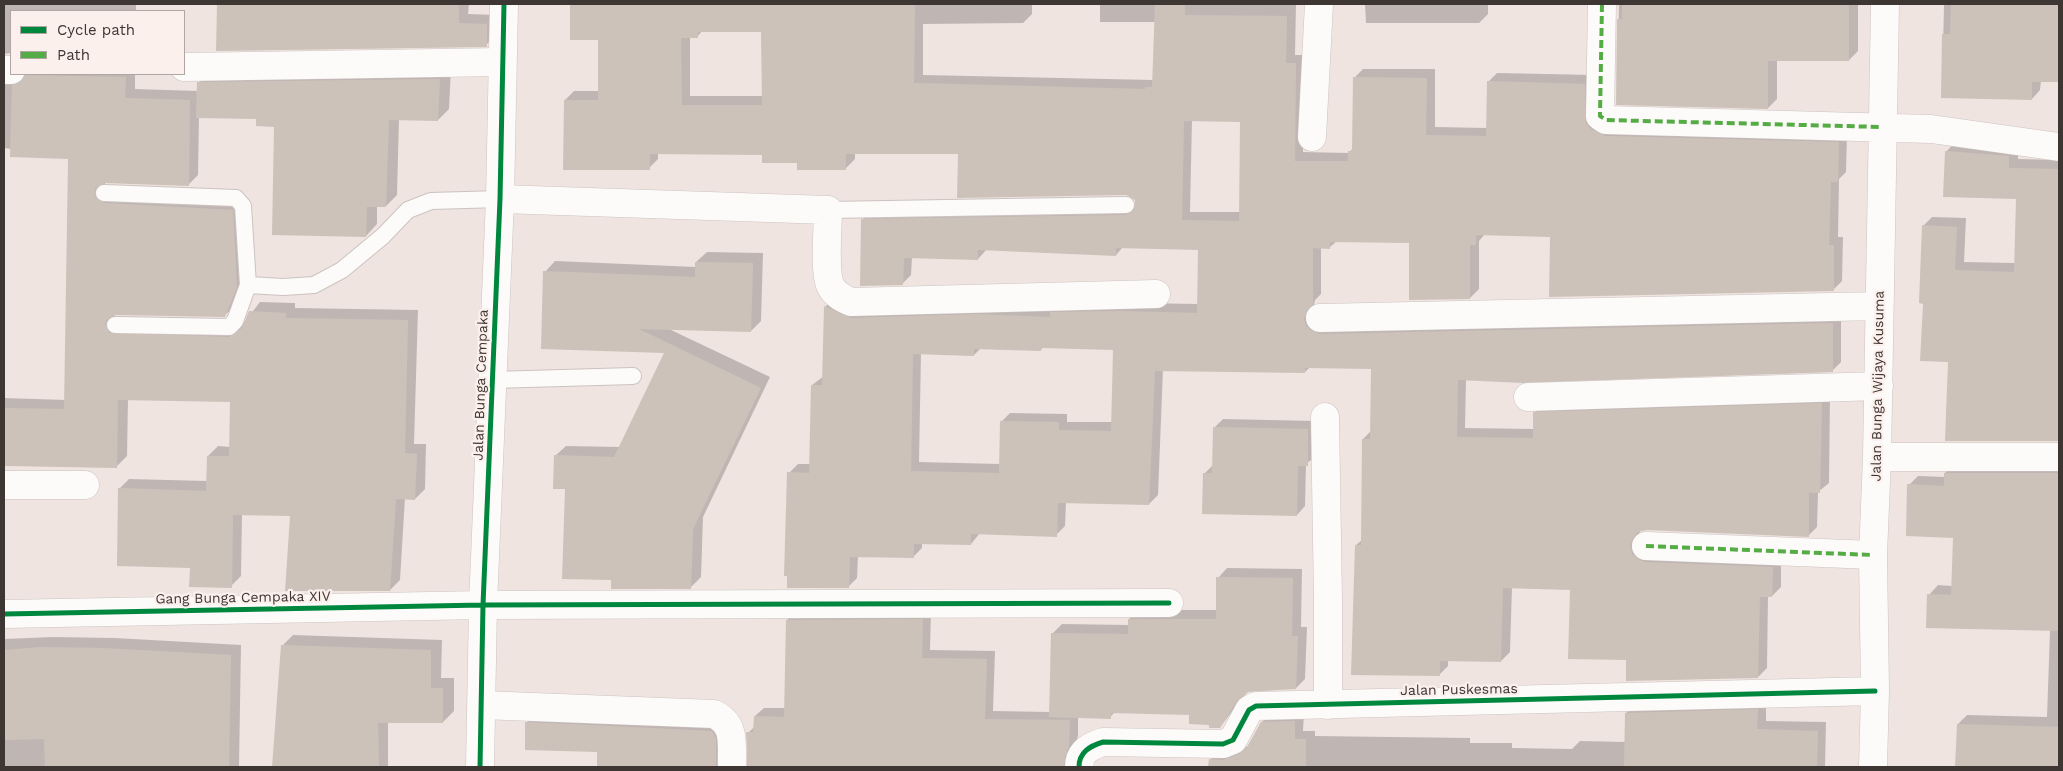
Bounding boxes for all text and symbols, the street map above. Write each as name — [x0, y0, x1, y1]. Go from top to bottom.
legend — [10, 10, 185, 75]
text: Cycle path — [57, 21, 135, 39]
text: Path — [57, 46, 90, 64]
street label: Jalan Bunga Wijaya Kusuma — [1868, 290, 1888, 482]
street label: Jalan Bunga Cempaka — [470, 309, 492, 461]
street label: Gang Bunga Cempaka XIV — [155, 588, 331, 608]
street label: Jalan Puskesmas — [1400, 681, 1518, 699]

